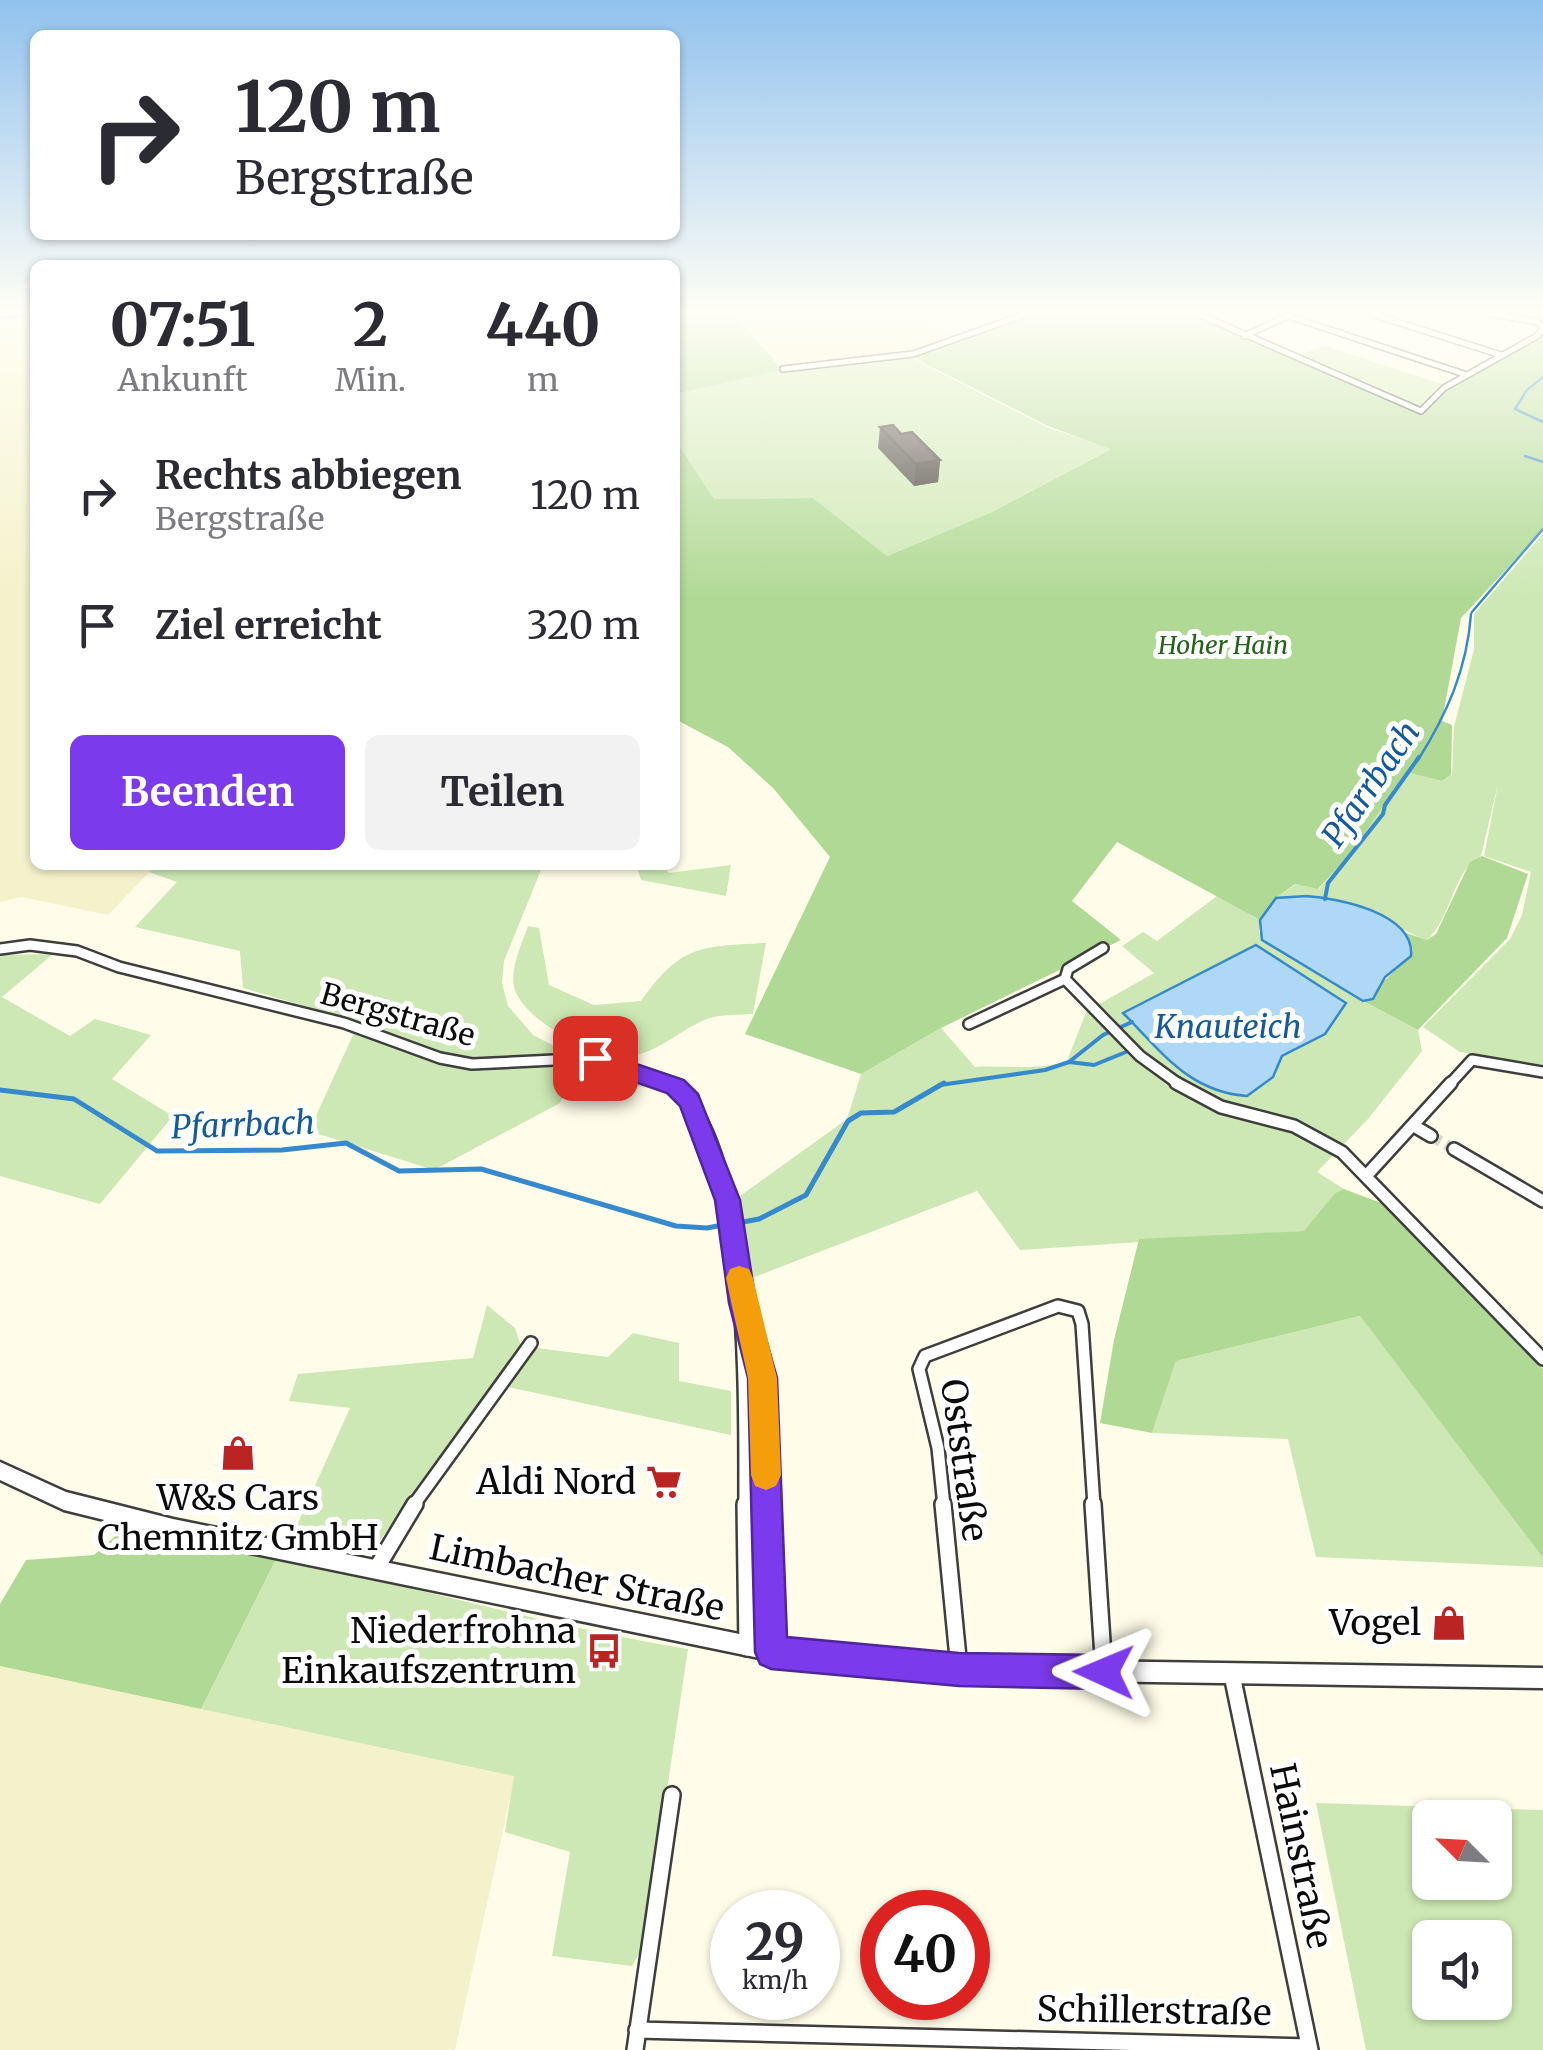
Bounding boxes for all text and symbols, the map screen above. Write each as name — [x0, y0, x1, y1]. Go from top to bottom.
text: 120 m — [235, 63, 440, 151]
icon: right — [70, 70, 200, 200]
text: Bergstraße — [235, 150, 473, 206]
text: 07:51 — [109, 287, 255, 362]
text: 2 — [353, 287, 388, 362]
text: 440 — [485, 287, 601, 362]
text: Ankunft — [117, 360, 247, 400]
text: Min. — [335, 360, 406, 400]
text: m — [527, 360, 559, 400]
text: Rechts abbiegen — [155, 452, 461, 499]
icon: right — [70, 468, 125, 523]
text: 120 m — [530, 472, 640, 519]
text: Bergstraße — [155, 499, 325, 539]
icon: arrive — [70, 598, 125, 653]
text: Ziel erreicht — [155, 602, 382, 649]
text: 320 m — [526, 602, 640, 649]
park label: Hoher Hain — [1157, 629, 1288, 661]
water label: Pfarrbach — [1313, 714, 1429, 854]
button: Beenden — [70, 735, 345, 850]
button: Teilen — [365, 735, 640, 850]
street label: Bergstraße — [316, 974, 480, 1054]
water label: Knauteich — [1154, 1007, 1301, 1047]
pin — [553, 1016, 638, 1101]
icon: arrive — [568, 1031, 623, 1086]
water label: Pfarrbach — [171, 1103, 315, 1147]
street label: Oststraße — [931, 1376, 997, 1544]
shop icon: W&S Cars Chemnitz GmbH — [219, 1434, 257, 1472]
place label: Aldi Nord — [475, 1460, 636, 1504]
supermarket icon: Aldi Nord — [645, 1463, 683, 1501]
place label: W&S Cars Chemnitz GmbH — [97, 1476, 379, 1560]
street label: Limbacher Straße — [426, 1525, 728, 1631]
place label: Vogel — [1328, 1601, 1421, 1645]
shop icon: Vogel — [1430, 1604, 1468, 1642]
place label: Niederfrohna Einkaufszentrum — [281, 1609, 576, 1693]
position arrow — [1052, 1620, 1156, 1724]
bus stop icon: Niederfrohna Einkaufszentrum — [585, 1632, 623, 1670]
street label: Hainstraße — [1260, 1759, 1342, 1953]
north arrow — [1412, 1800, 1512, 1900]
map controls — [1412, 1800, 1512, 2020]
speed limit sign: 40 — [860, 1890, 990, 2020]
text: 29 — [745, 1911, 805, 1974]
button: sound — [1412, 1920, 1512, 2020]
text: km/h — [742, 1964, 808, 1996]
street label: Schillerstraße — [1036, 1987, 1272, 2035]

